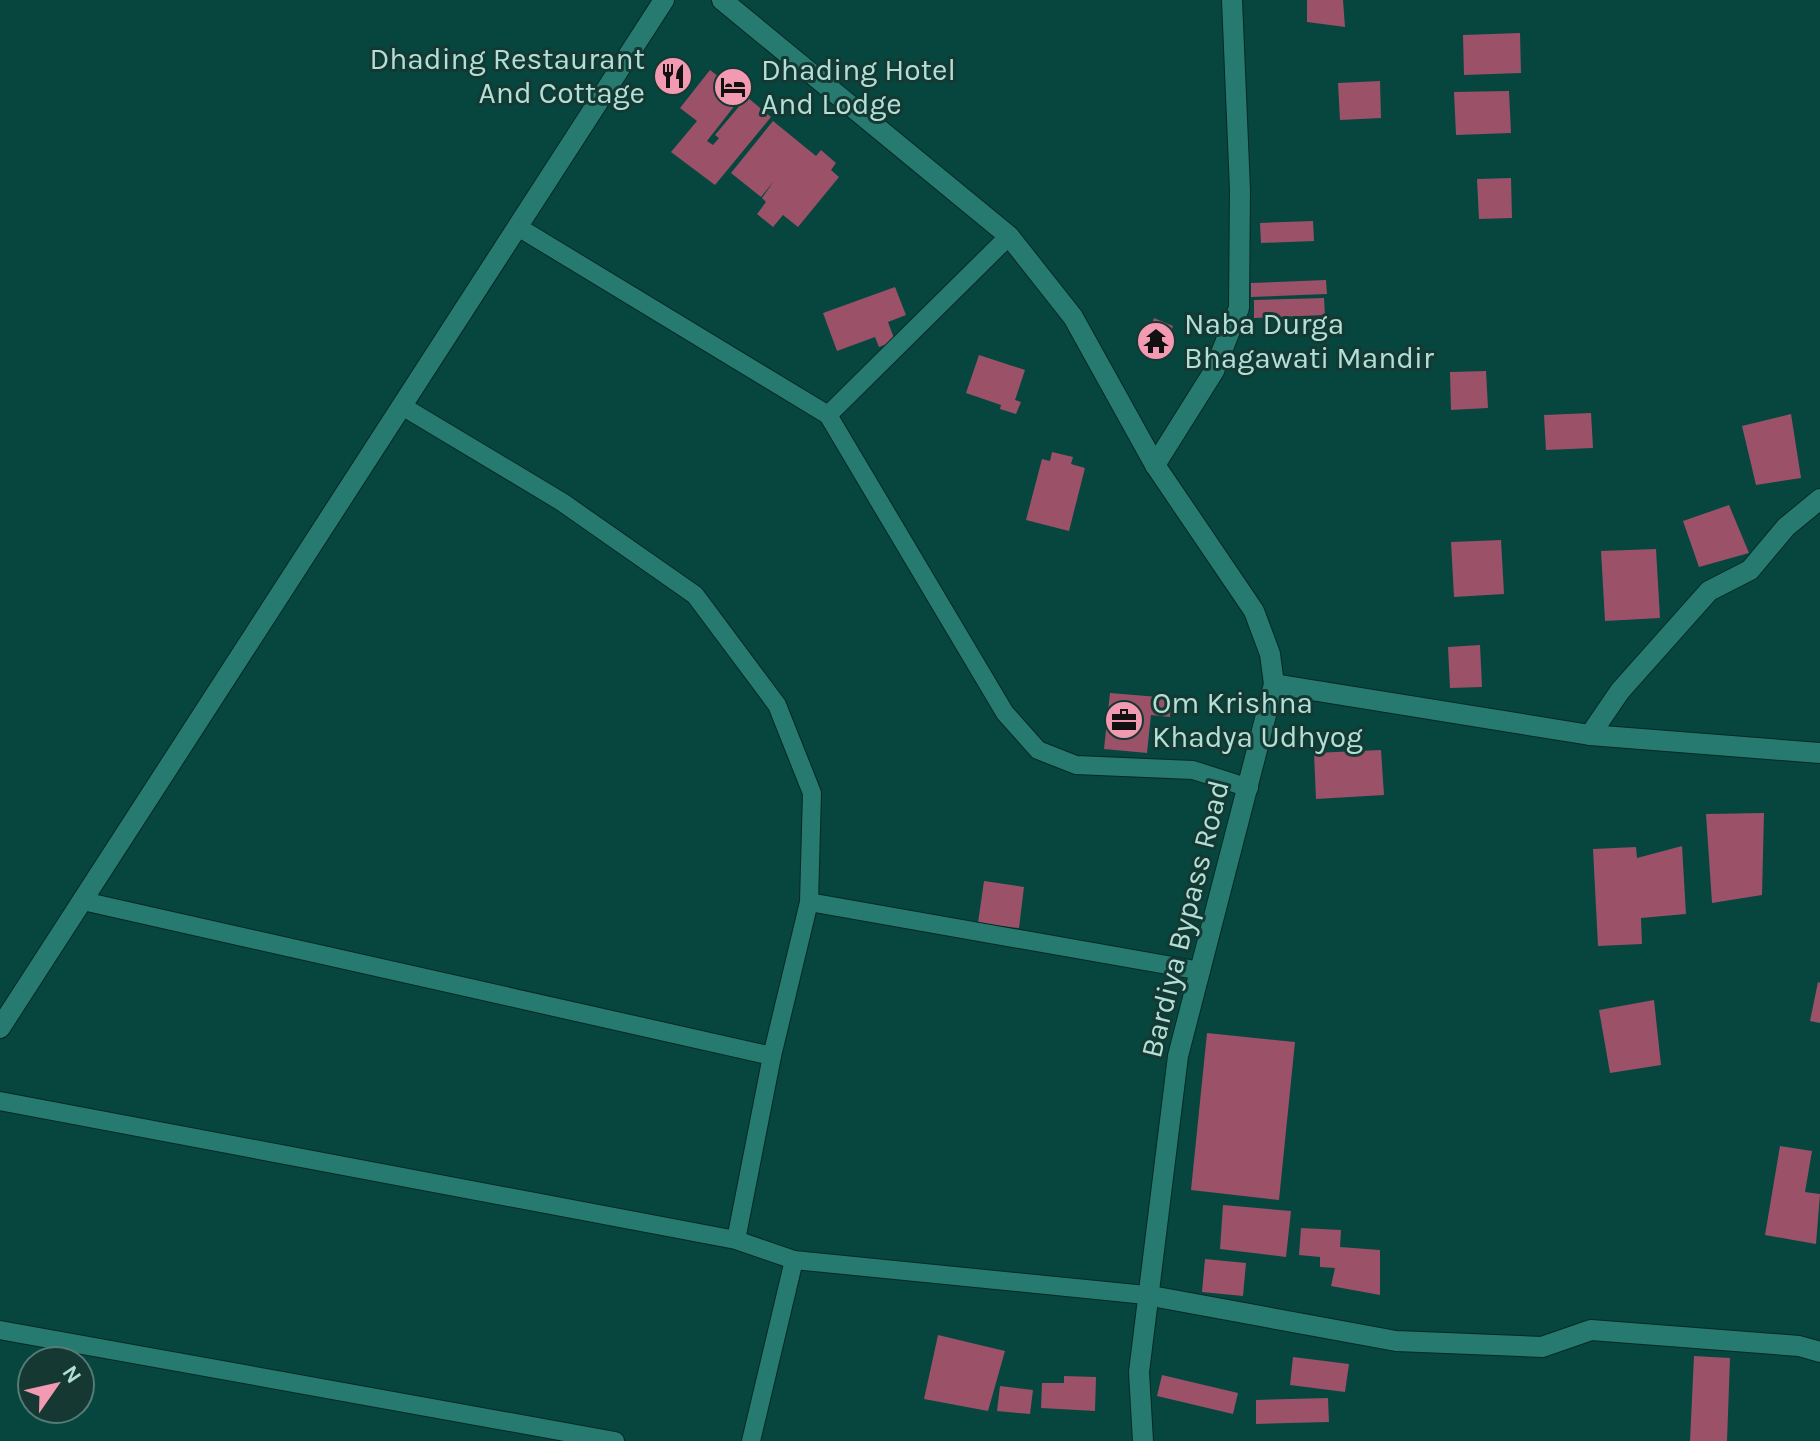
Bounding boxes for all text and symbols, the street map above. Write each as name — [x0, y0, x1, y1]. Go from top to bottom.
place label: Dhading Restaurant And Cottage — [369, 41, 645, 111]
place label: Dhading Hotel And Lodge — [761, 52, 956, 122]
restaurant icon: Dhading Restaurant And Cottage — [652, 55, 694, 97]
hotel icon: Dhading Hotel And Lodge — [712, 66, 754, 108]
place label: Naba Durga Bhagawati Mandir — [1184, 306, 1434, 376]
temple icon: Naba Durga Bhagawati Mandir — [1135, 320, 1177, 362]
place label: Om Krishna Khadya Udhyog — [1152, 685, 1363, 755]
office icon: Om Krishna Khadya Udhyog — [1103, 699, 1145, 741]
street label: Bardiya Bypass Road — [1133, 777, 1237, 1061]
north arrow — [16, 1345, 96, 1425]
text: N — [57, 1361, 87, 1388]

